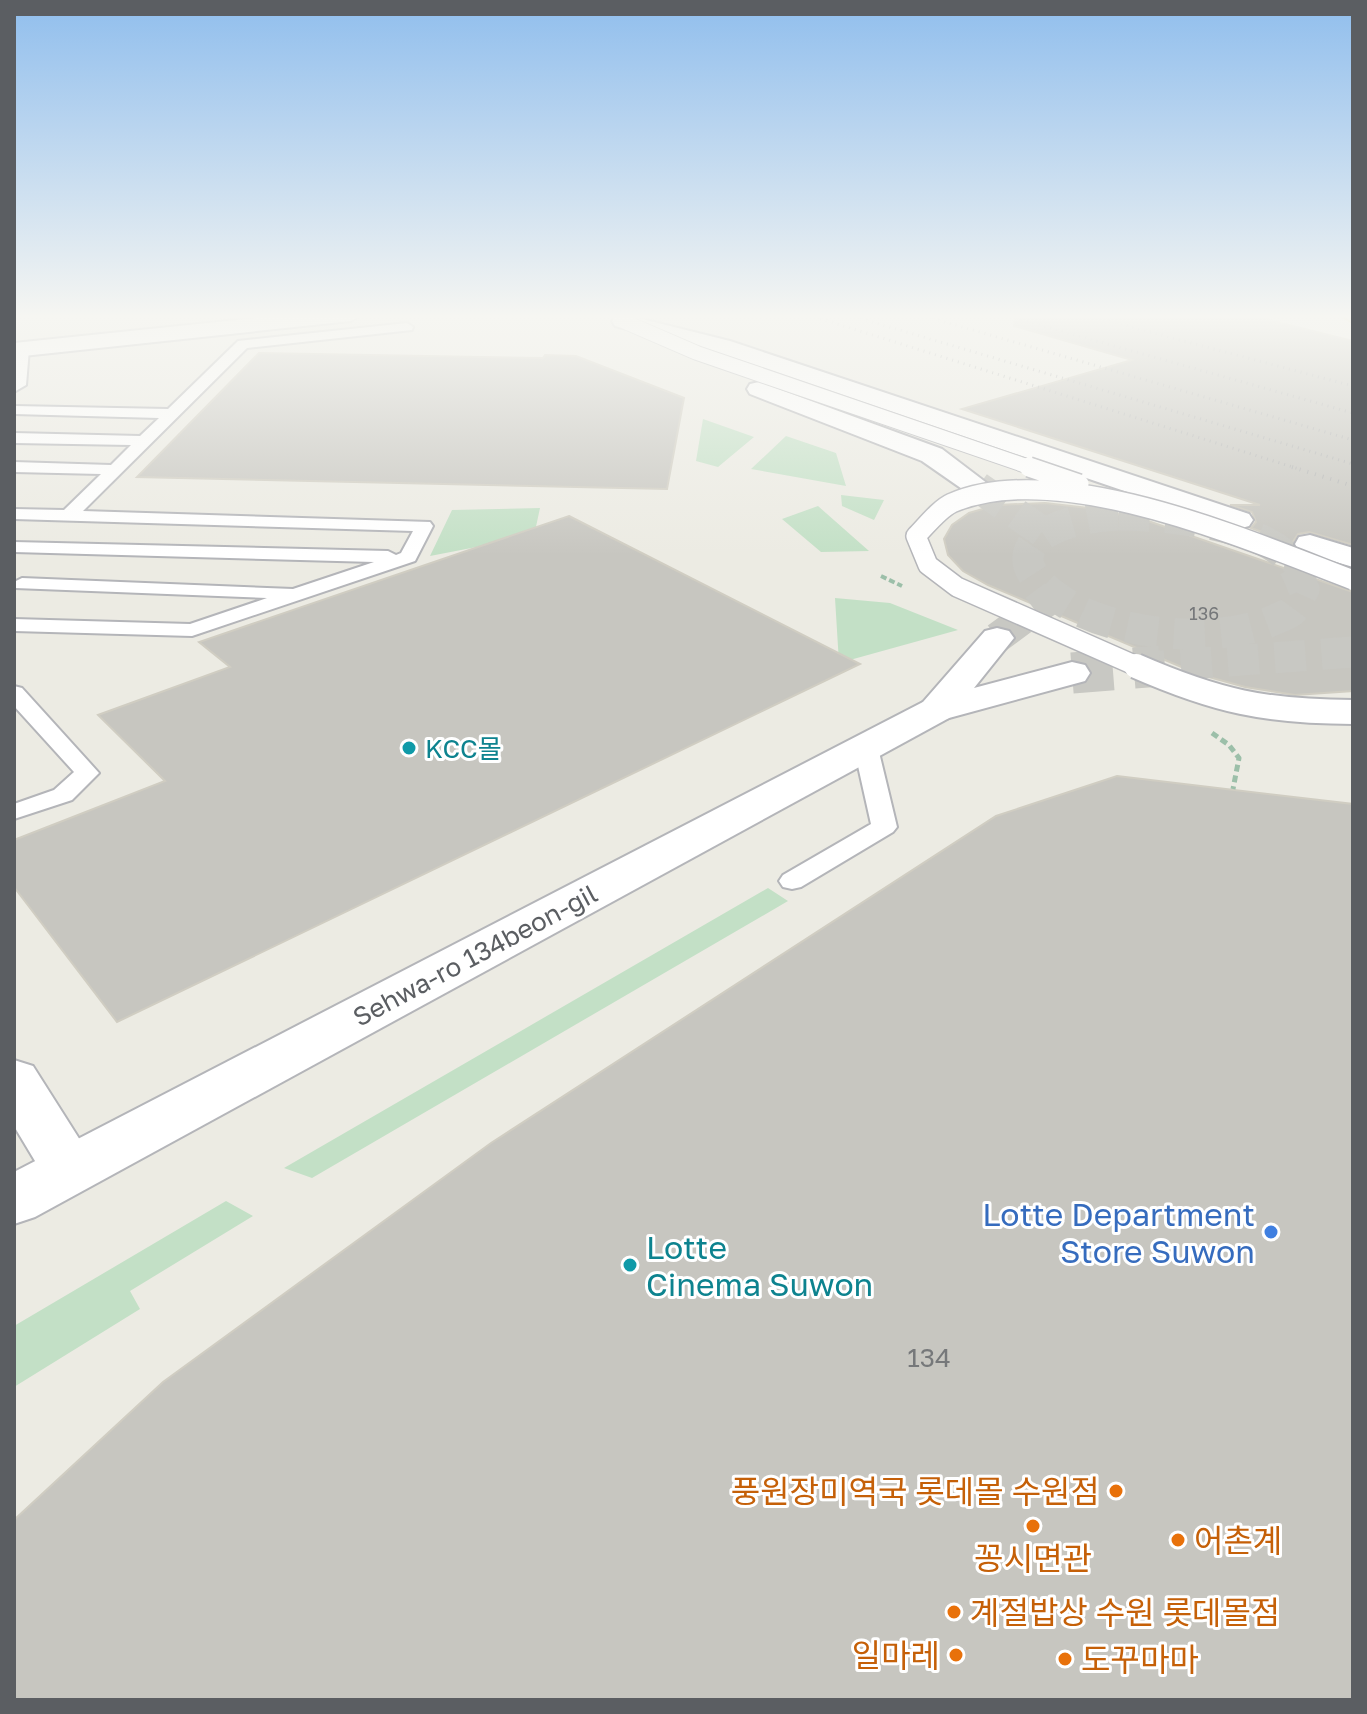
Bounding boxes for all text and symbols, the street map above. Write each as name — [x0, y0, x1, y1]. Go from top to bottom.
house number: 136 — [1189, 602, 1219, 624]
place label: KCC몰 — [425, 733, 502, 764]
marker: KCC몰 — [400, 739, 418, 757]
street label: Sehwa-ro 134beon-gil — [348, 877, 602, 1033]
place label: Lotte Department Store Suwon — [982, 1195, 1255, 1270]
marker: Lotte Department Store Suwon — [1262, 1223, 1280, 1241]
place label: Lotte Cinema Suwon — [646, 1228, 873, 1303]
marker: Lotte Cinema Suwon — [621, 1256, 639, 1274]
house number: 134 — [907, 1342, 951, 1373]
place label: 풍원장미역국 롯데몰 수원점 — [731, 1472, 1100, 1510]
marker: 풍원장미역국 롯데몰 수원점 — [1107, 1482, 1125, 1500]
marker: 꽁시면관 — [1024, 1517, 1042, 1535]
place label: 어촌계 — [1194, 1521, 1282, 1559]
marker: 어촌계 — [1169, 1531, 1187, 1549]
place label: 꽁시면관 — [974, 1539, 1092, 1577]
place label: 계절밥상 수원 롯데몰점 — [970, 1593, 1280, 1631]
marker: 계절밥상 수원 롯데몰점 — [945, 1603, 963, 1621]
place label: 일마레 — [852, 1636, 940, 1674]
place label: 도꾸마마 — [1081, 1640, 1199, 1678]
marker: 일마레 — [947, 1646, 965, 1664]
marker: 도꾸마마 — [1056, 1650, 1074, 1668]

